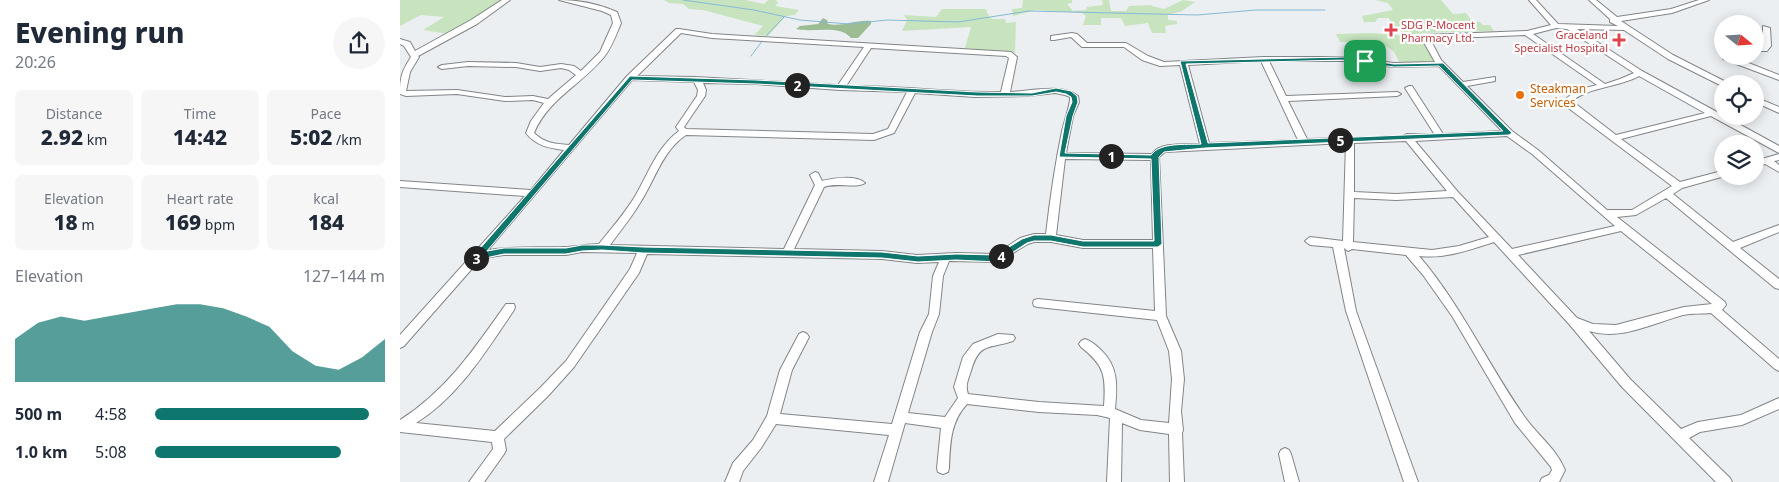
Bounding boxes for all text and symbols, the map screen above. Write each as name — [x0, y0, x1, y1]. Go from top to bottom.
text: Evening run — [15, 13, 184, 51]
north arrow — [1714, 15, 1764, 65]
map controls — [1714, 15, 1764, 185]
button: share — [333, 17, 385, 69]
place label: SDG P-Mocent Pharmacy Ltd. — [1401, 17, 1475, 45]
marker: SDG P-Mocent Pharmacy Ltd. — [1385, 24, 1397, 36]
place label: Graceland Specialist Hospital — [1514, 27, 1608, 55]
marker: Graceland Specialist Hospital — [1612, 33, 1626, 47]
pin — [1344, 40, 1386, 82]
icon: arrive — [1351, 47, 1379, 75]
text: 20:26 — [15, 51, 56, 73]
pin: 2 — [784, 72, 810, 98]
button: locate — [1714, 75, 1764, 125]
text: 2 — [793, 76, 802, 95]
place label: Steakman Services — [1530, 80, 1586, 111]
marker: Steakman Services — [1514, 89, 1526, 101]
text: Distance — [46, 104, 102, 123]
text: Time — [184, 104, 216, 123]
text: Pace — [311, 104, 341, 123]
text: 2.92 — [41, 123, 83, 151]
text: 14:42 — [173, 123, 227, 151]
text: 5:02 — [290, 123, 332, 151]
pin: 5 — [1328, 128, 1352, 152]
text: km — [83, 130, 107, 149]
text: /km — [332, 130, 362, 149]
text: 5 — [1336, 131, 1345, 150]
button: layers — [1714, 135, 1764, 185]
pin: 1 — [1098, 144, 1124, 168]
text: 1 — [1107, 147, 1116, 166]
text: Elevation — [44, 189, 104, 208]
text: Heart rate — [167, 189, 233, 208]
text: kcal — [313, 189, 339, 208]
text: 18 — [53, 208, 78, 236]
text: 169 — [165, 208, 201, 236]
text: 184 — [308, 208, 344, 236]
text: m — [78, 215, 95, 234]
text: bpm — [201, 215, 235, 234]
pin: 4 — [988, 244, 1014, 268]
pin: 3 — [464, 246, 488, 270]
text: 4 — [997, 247, 1006, 266]
text: 3 — [472, 249, 481, 268]
text: Elevation — [15, 265, 83, 287]
text: 127–144 m — [303, 265, 385, 287]
text: 500 m — [15, 403, 62, 425]
text: 4:58 — [95, 403, 127, 425]
text: 1.0 km — [15, 441, 67, 463]
text: 5:08 — [95, 441, 127, 463]

